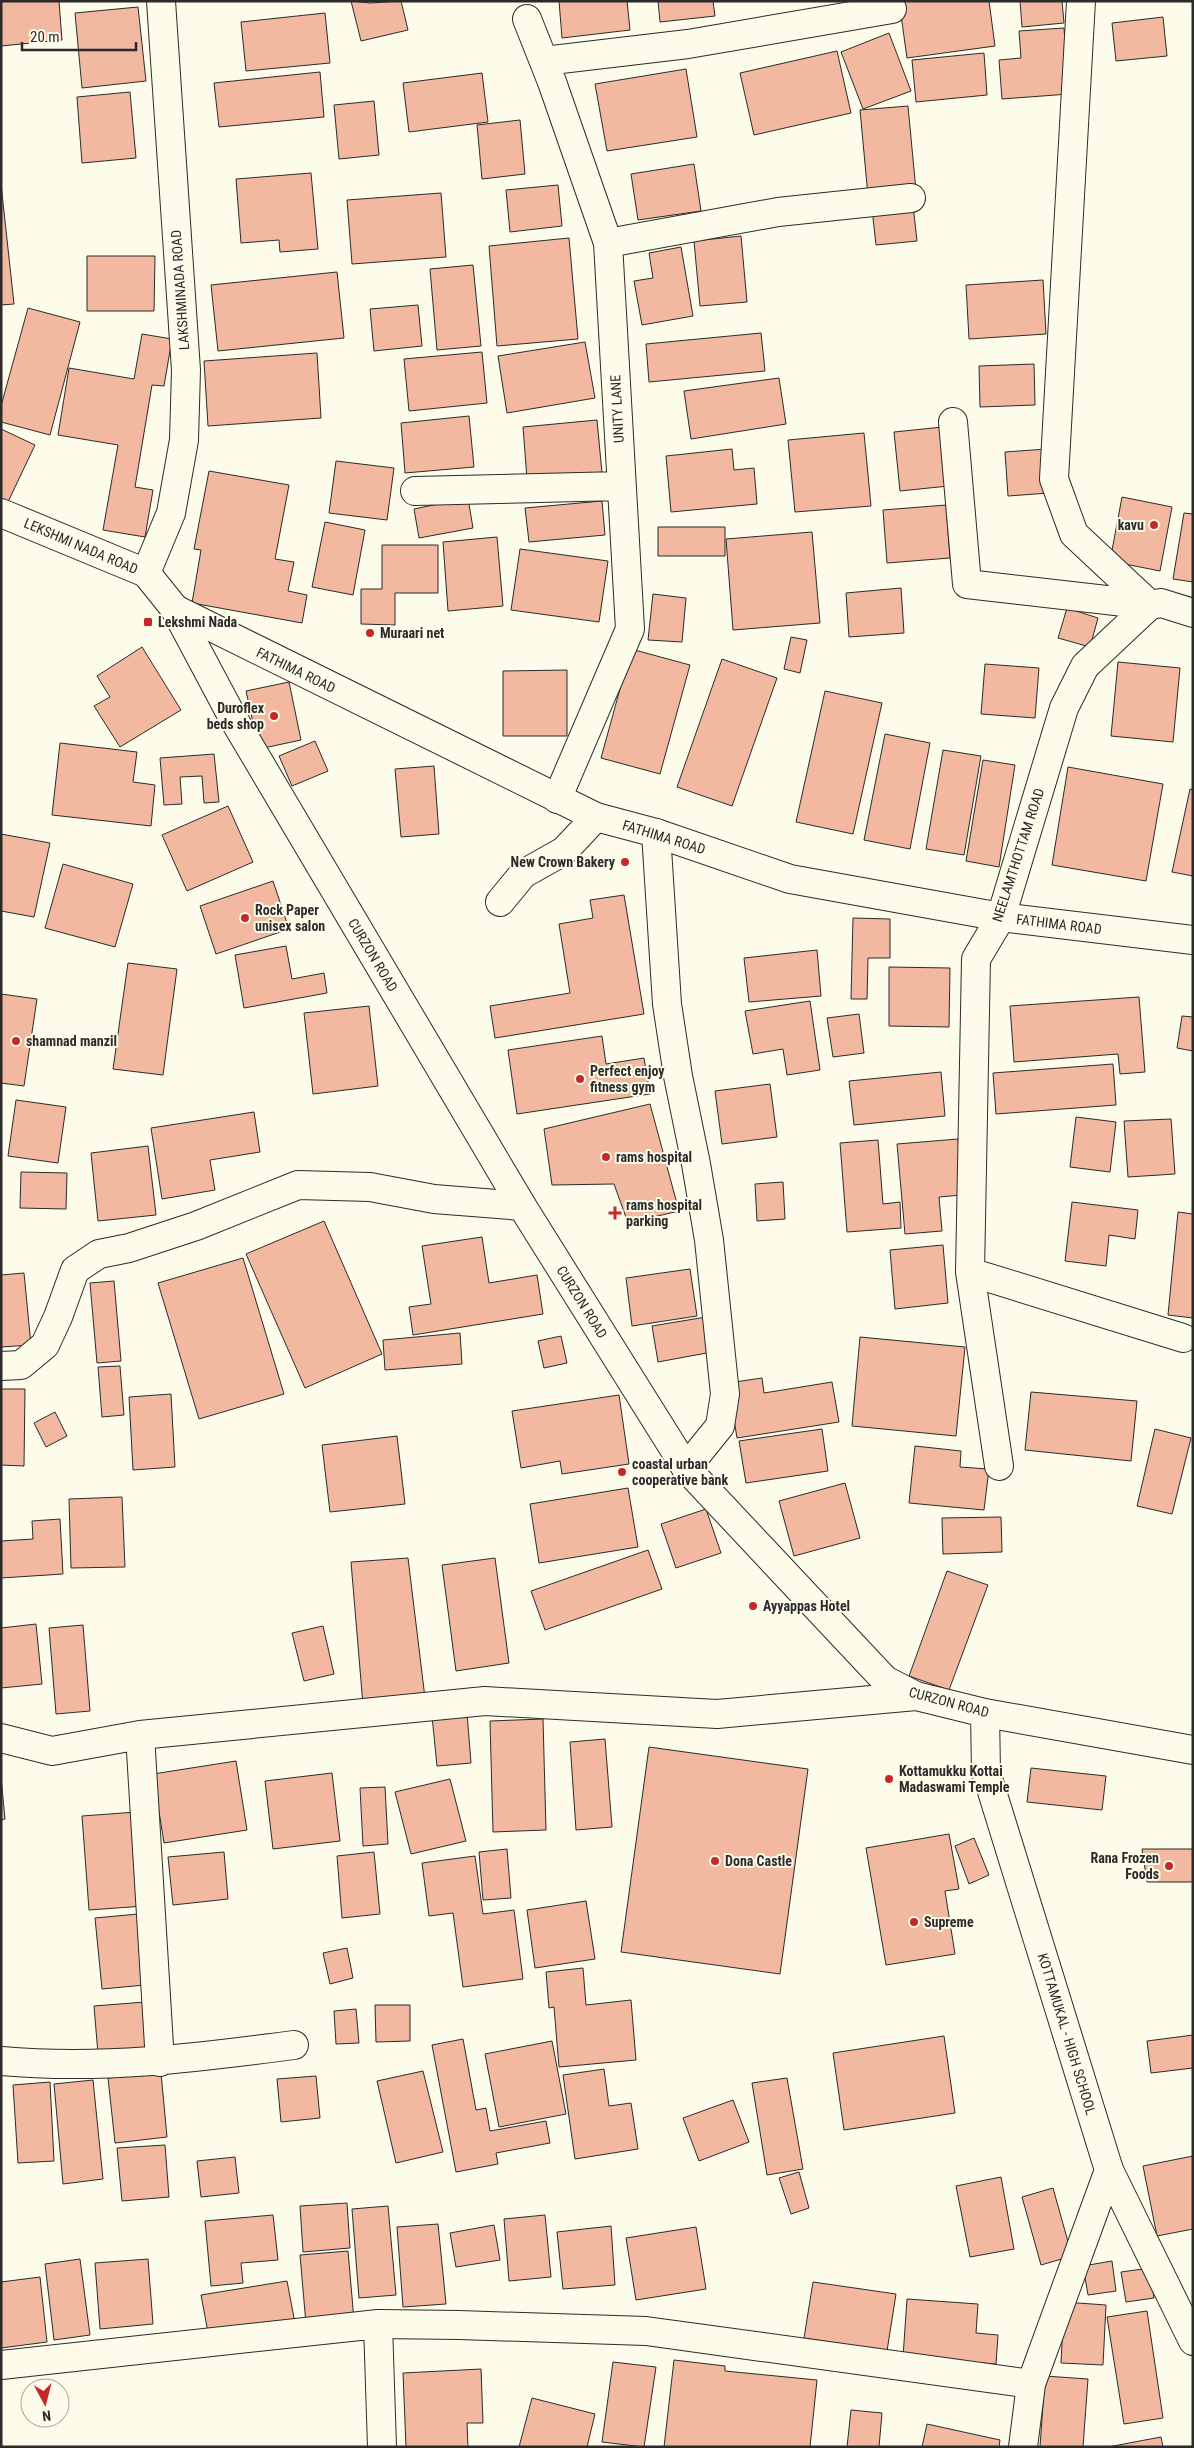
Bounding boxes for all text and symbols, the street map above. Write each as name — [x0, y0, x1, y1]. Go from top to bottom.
scale bar — [22, 20, 136, 52]
text: 20 m — [30, 28, 60, 46]
street label: LAKSHMINADA ROAD — [168, 229, 192, 351]
street label: UNITY LANE — [607, 374, 627, 444]
street label: LEKSHMI NADA ROAD — [22, 515, 140, 577]
place label: kavu — [1118, 517, 1144, 533]
marker: kavu — [1148, 519, 1160, 531]
place label: Lekshmi Nada — [158, 614, 238, 630]
marker: Lekshmi Nada — [142, 616, 154, 628]
place label: Muraari net — [380, 625, 444, 641]
marker: Muraari net — [364, 627, 376, 639]
street label: FATHIMA ROAD — [254, 644, 338, 696]
place label: Duroflex beds shop — [207, 700, 265, 732]
marker: Duroflex beds shop — [268, 710, 280, 722]
street label: NEELAMTHOTTAM ROAD — [989, 786, 1047, 924]
street label: FATHIMA ROAD — [621, 817, 707, 857]
place label: New Crown Bakery — [511, 854, 616, 870]
marker: New Crown Bakery — [619, 856, 631, 868]
place label: Rock Paper unisex salon — [255, 902, 325, 934]
street label: FATHIMA ROAD — [1015, 911, 1103, 937]
marker: Rock Paper unisex salon — [239, 912, 251, 924]
street label: CURZON ROAD — [345, 916, 401, 994]
place label: shamnad manzil — [26, 1033, 117, 1049]
marker: shamnad manzil — [10, 1035, 22, 1047]
place label: Perfect enjoy fitness gym — [590, 1063, 665, 1095]
marker: Perfect enjoy fitness gym — [574, 1073, 586, 1085]
place label: rams hospital — [616, 1149, 692, 1165]
marker: rams hospital — [600, 1151, 612, 1163]
place label: rams hospital parking — [626, 1197, 702, 1229]
marker: rams hospital parking — [608, 1206, 622, 1220]
street label: CURZON ROAD — [553, 1263, 611, 1341]
place label: coastal urban cooperative bank — [632, 1456, 728, 1488]
marker: coastal urban cooperative bank — [616, 1466, 628, 1478]
place label: Ayyappas Hotel — [763, 1598, 850, 1614]
marker: Ayyappas Hotel — [747, 1600, 759, 1612]
street label: CURZON ROAD — [907, 1684, 991, 1720]
place label: Kottamukku Kottai Madaswami Temple — [899, 1763, 1010, 1795]
marker: Kottamukku Kottai Madaswami Temple — [883, 1773, 895, 1785]
place label: Rana Frozen Foods — [1090, 1850, 1159, 1882]
place label: Dona Castle — [725, 1853, 792, 1869]
marker: Dona Castle — [709, 1855, 721, 1867]
marker: Rana Frozen Foods — [1163, 1860, 1175, 1872]
place label: Supreme — [924, 1914, 974, 1930]
marker: Supreme — [908, 1916, 920, 1928]
street label: KOTTAMUKAL - HIGH SCHOOL — [1035, 1951, 1099, 2117]
north arrow — [20, 2378, 70, 2428]
text: N — [41, 2407, 52, 2424]

